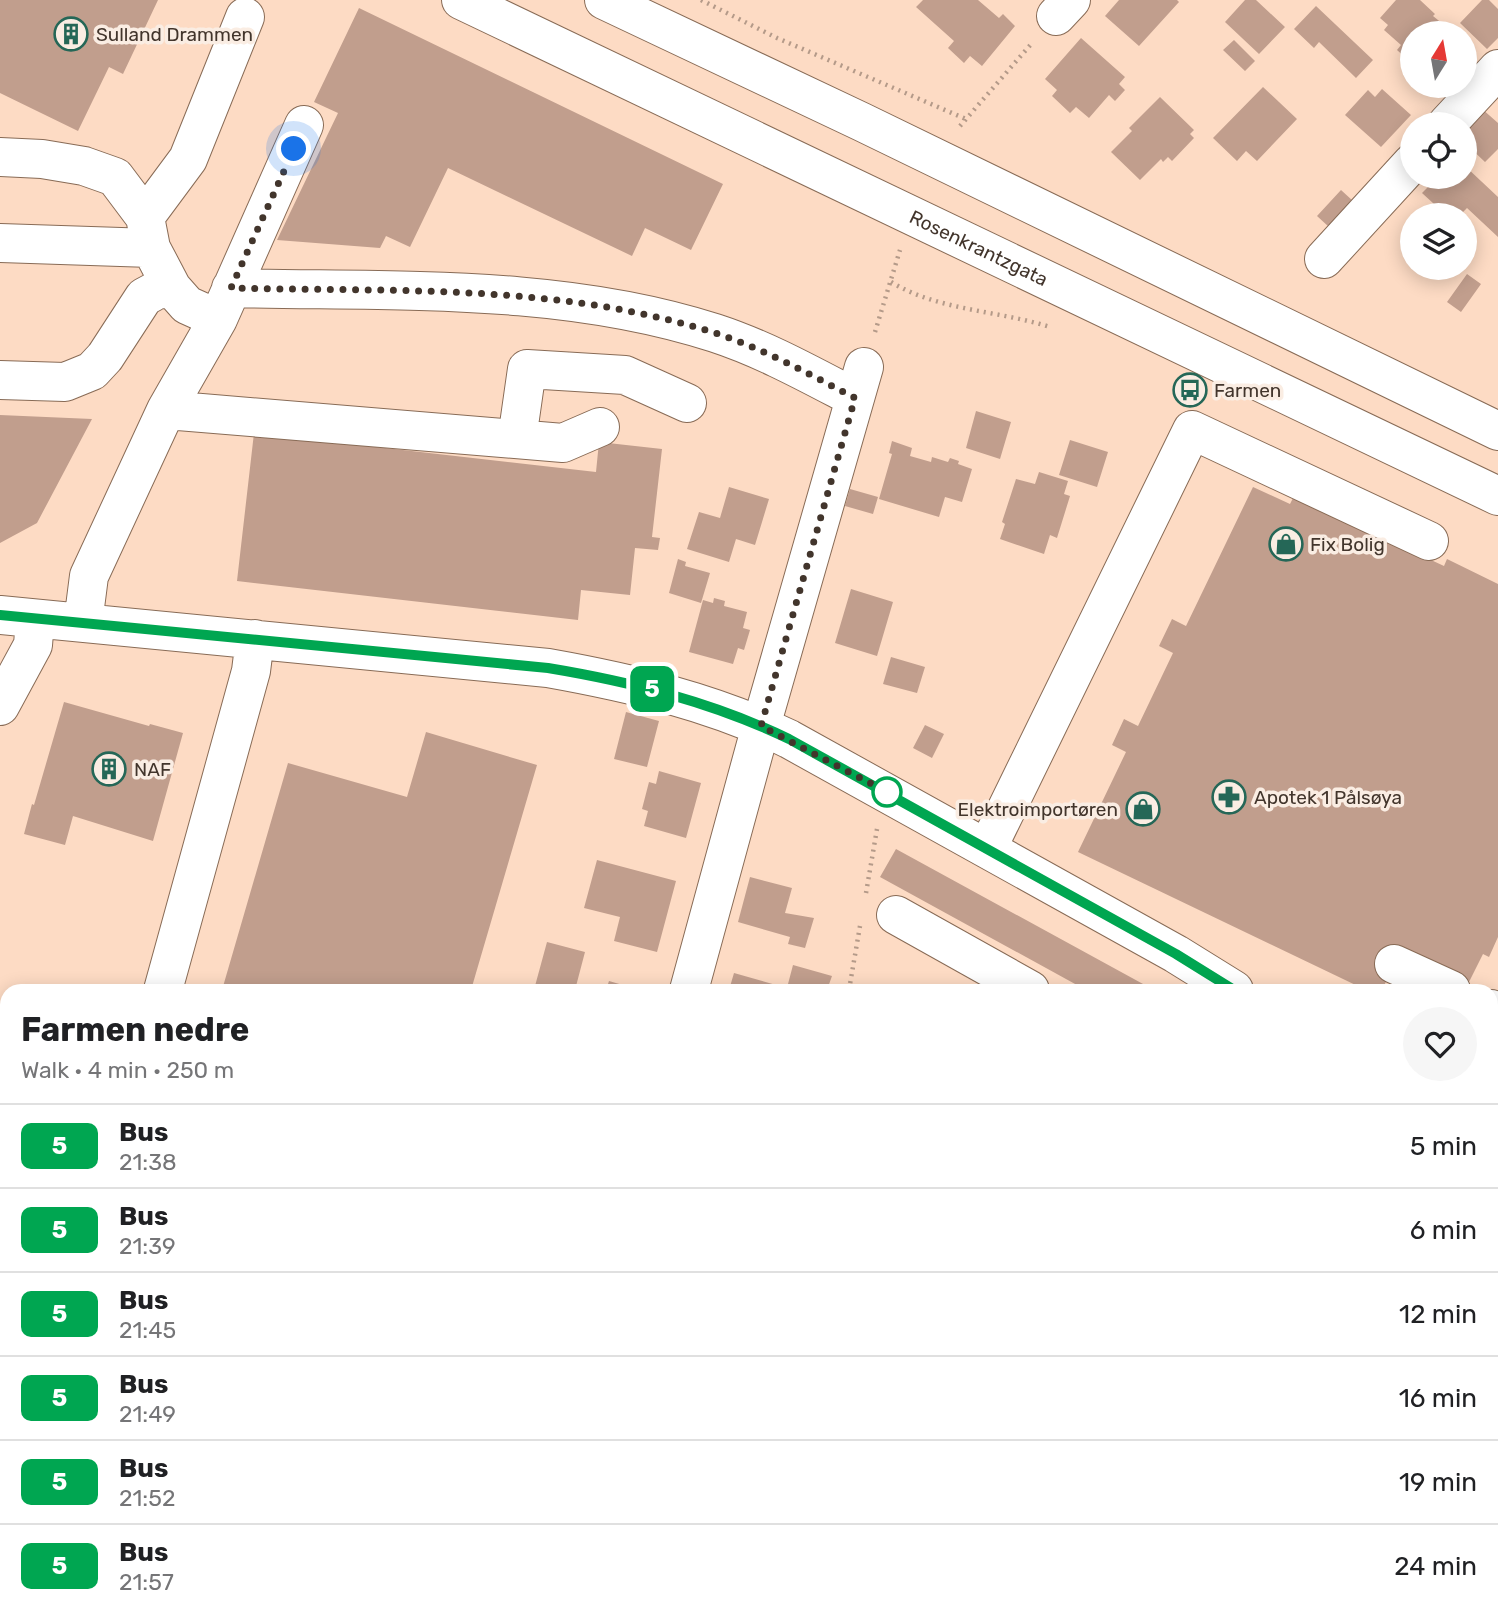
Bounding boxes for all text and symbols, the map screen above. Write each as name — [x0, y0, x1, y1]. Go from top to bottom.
building icon: Sulland Drammen — [52, 15, 90, 53]
north arrow — [1400, 21, 1477, 98]
map controls — [1400, 21, 1477, 280]
place label: Sulland Drammen — [96, 23, 253, 46]
button: locate — [1400, 112, 1477, 189]
your location — [276, 131, 311, 166]
button: layers — [1400, 203, 1477, 280]
street label: Rosenkrantzgata — [906, 205, 1051, 291]
bus stop icon: Farmen — [1171, 371, 1209, 409]
place label: Farmen — [1214, 379, 1281, 402]
shop icon: Fix Bolig — [1267, 525, 1305, 563]
place label: Fix Bolig — [1310, 533, 1385, 556]
line badge: 5 — [629, 666, 675, 712]
text: 5 — [644, 675, 660, 703]
building icon: NAF — [90, 750, 128, 788]
place label: NAF — [134, 758, 171, 781]
unlabelled marker — [872, 777, 902, 807]
pharmacy icon: Apotek 1 Pålsøya — [1210, 778, 1248, 816]
place label: Apotek 1 Pålsøya — [1254, 786, 1402, 809]
shop icon: Elektroimportøren — [1124, 790, 1162, 828]
place label: Elektroimportøren — [958, 798, 1118, 821]
button: heart — [1403, 1007, 1477, 1081]
text: Farmen nedre — [21, 1010, 249, 1049]
text: Walk · 4 min · 250 m — [21, 1056, 234, 1084]
text: Bus — [119, 1117, 168, 1148]
text: 5 min — [1410, 1131, 1477, 1162]
text: 5 — [52, 1132, 67, 1160]
text: 21:38 — [119, 1148, 177, 1176]
text: Bus — [119, 1201, 168, 1232]
text: 6 min — [1410, 1215, 1477, 1246]
text: 5 — [52, 1216, 67, 1244]
text: 21:39 — [119, 1232, 176, 1260]
text: Bus — [119, 1285, 168, 1316]
text: 12 min — [1399, 1299, 1477, 1330]
text: 5 — [52, 1300, 67, 1328]
text: 21:45 — [119, 1316, 176, 1344]
text: Bus — [119, 1369, 168, 1400]
text: 16 min — [1399, 1383, 1477, 1414]
text: 5 — [52, 1384, 67, 1412]
text: 21:49 — [119, 1400, 176, 1428]
text: Bus — [119, 1453, 168, 1484]
text: 19 min — [1399, 1467, 1477, 1498]
text: 5 — [52, 1468, 67, 1496]
text: 21:52 — [119, 1484, 175, 1512]
text: Bus — [119, 1537, 168, 1568]
text: 24 min — [1394, 1551, 1477, 1582]
text: 5 — [52, 1552, 67, 1580]
text: 21:57 — [119, 1568, 174, 1596]

